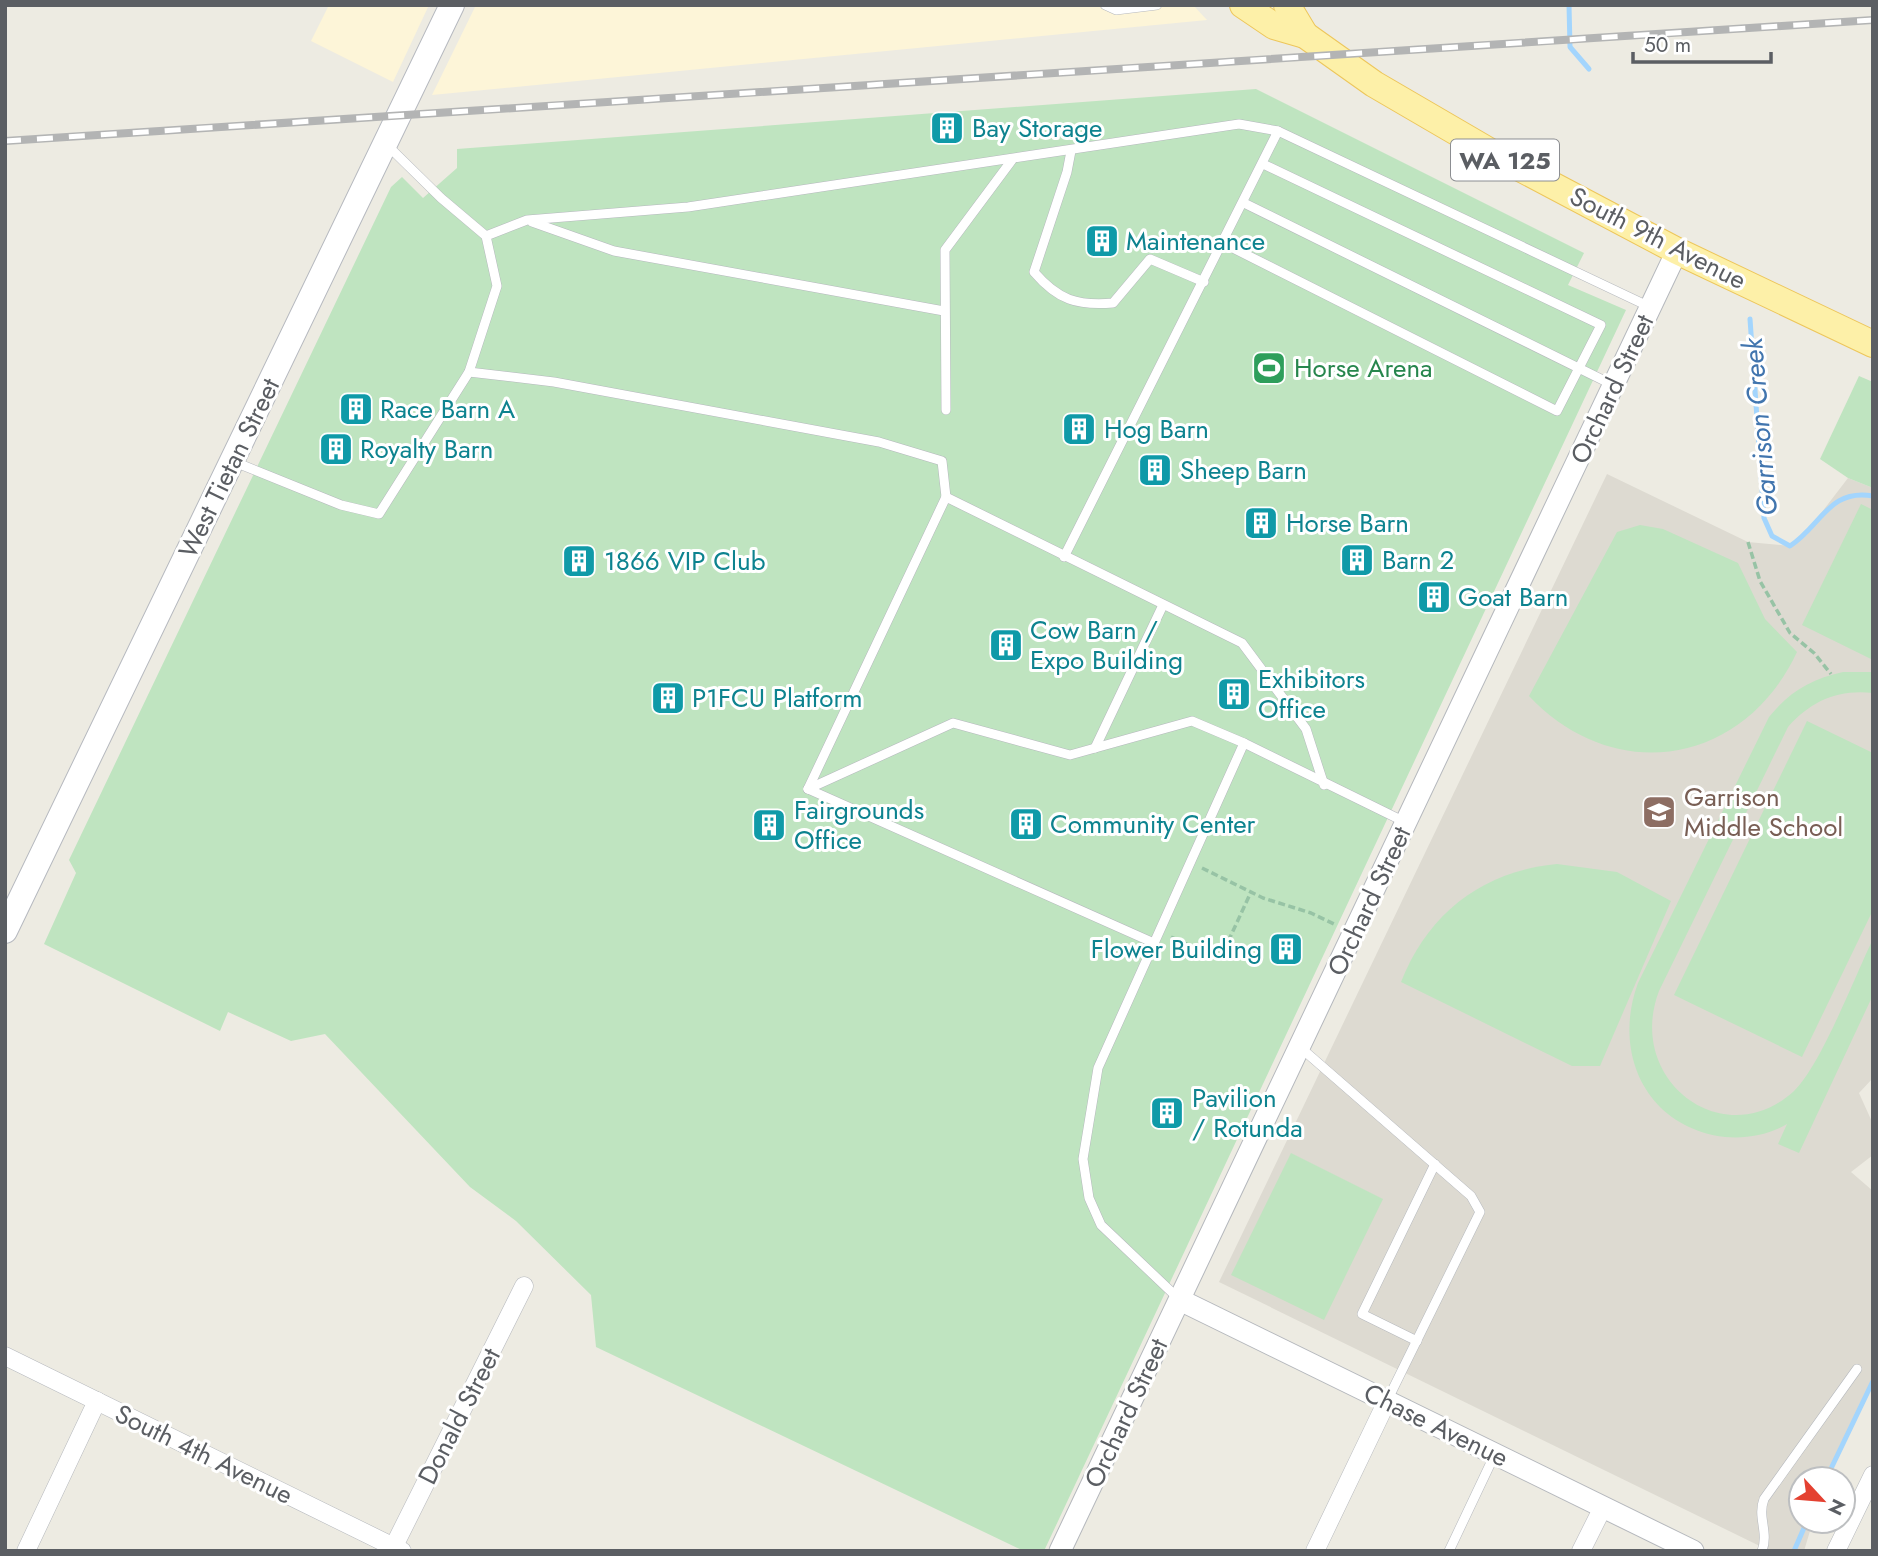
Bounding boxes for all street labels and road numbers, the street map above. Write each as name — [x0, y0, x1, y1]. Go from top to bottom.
road number: WA 125 — [1451, 140, 1559, 180]
street label: South 9th Avenue — [1563, 177, 1753, 299]
street label: Orchard Street — [1561, 307, 1664, 470]
street label: West Tietan Street — [169, 371, 289, 564]
street label: Orchard Street — [1318, 819, 1421, 982]
street label: Orchard Street — [1075, 1331, 1178, 1494]
street label: Donald Street — [408, 1340, 510, 1491]
street label: Chase Avenue — [1357, 1374, 1515, 1476]
street label: South 4th Avenue — [109, 1394, 299, 1514]

